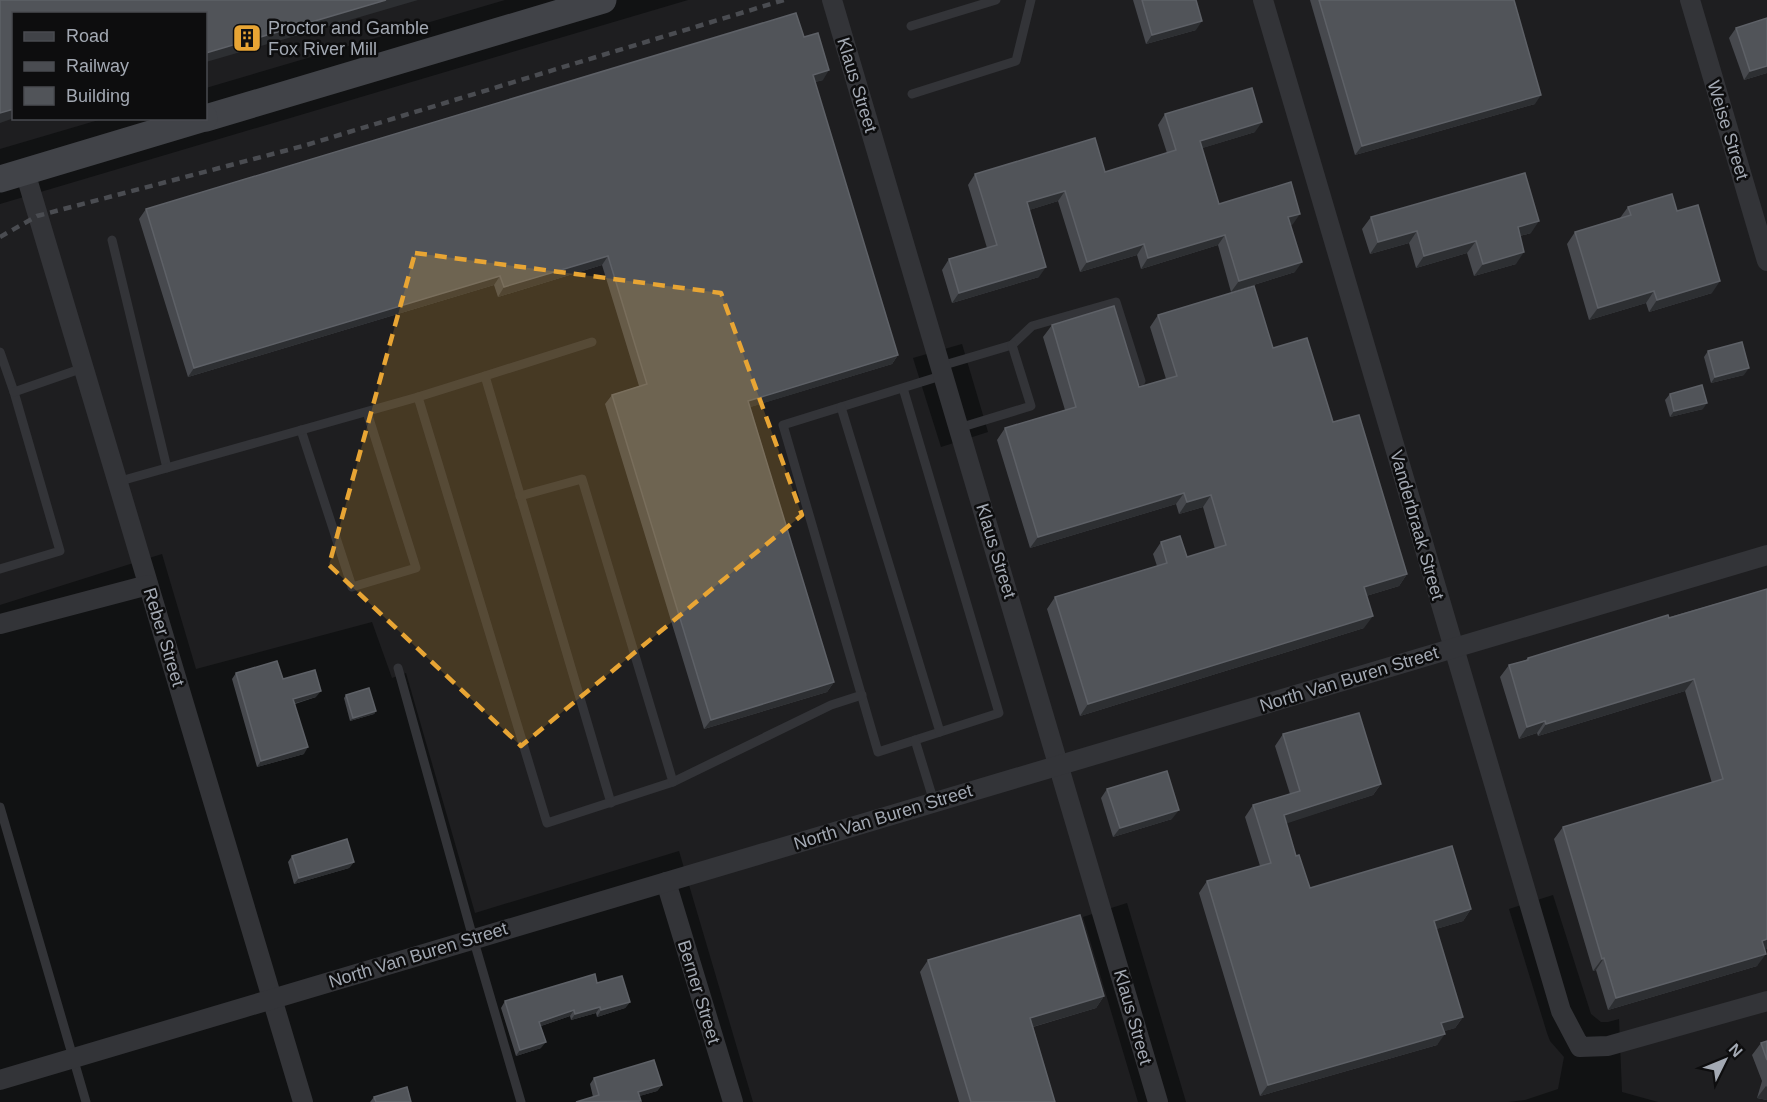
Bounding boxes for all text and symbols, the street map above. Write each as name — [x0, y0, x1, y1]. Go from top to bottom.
legend — [12, 12, 207, 120]
place label: Proctor and Gamble Fox River Mill — [268, 18, 429, 59]
building icon: Proctor and Gamble Fox River Mill — [231, 22, 263, 54]
text: Road — [66, 26, 109, 46]
street label: Klaus Street — [833, 35, 881, 135]
text: Railway — [66, 56, 129, 76]
street label: Weise Street — [1703, 78, 1753, 182]
text: Building — [66, 86, 130, 106]
street label: Vanderbraak Street — [1386, 448, 1448, 602]
street label: Klaus Street — [972, 501, 1020, 601]
street label: Reber Street — [140, 585, 188, 689]
street label: North Van Buren Street — [1257, 642, 1441, 716]
street label: North Van Buren Street — [791, 780, 975, 854]
street label: North Van Buren Street — [326, 918, 510, 992]
street label: Berner Street — [674, 938, 724, 1046]
street label: Klaus Street — [1110, 967, 1156, 1067]
north arrow — [1695, 1030, 1755, 1090]
text: N — [1725, 1040, 1746, 1060]

